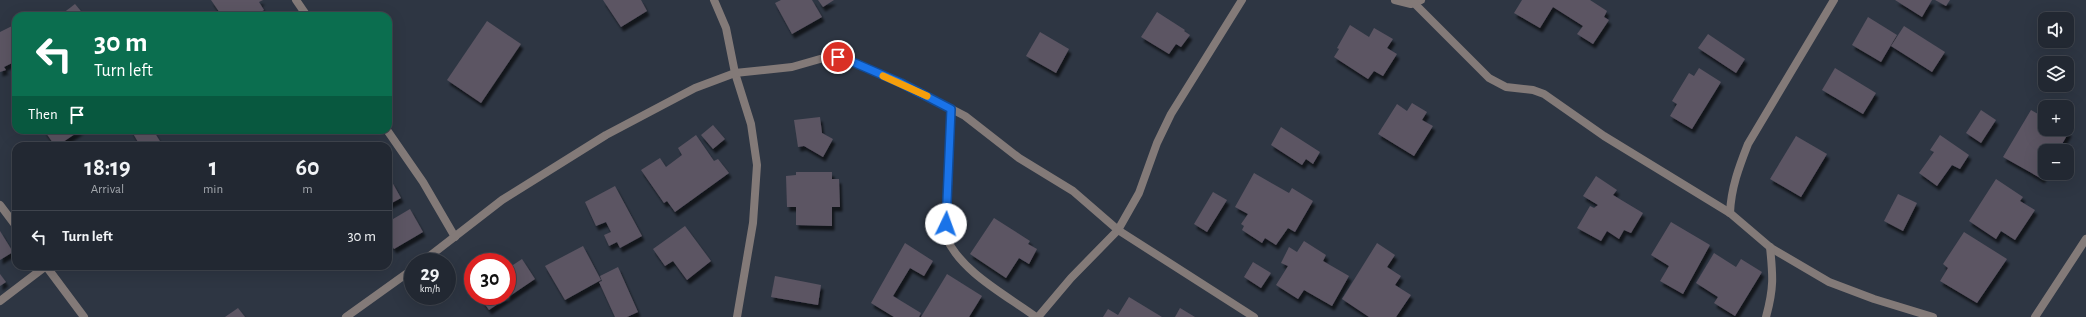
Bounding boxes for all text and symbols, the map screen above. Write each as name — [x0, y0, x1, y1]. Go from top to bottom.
map controls — [2038, 12, 2074, 180]
button: sound — [2038, 12, 2074, 48]
icon: left — [28, 28, 80, 80]
text: 30 m — [94, 29, 147, 57]
pin — [821, 40, 855, 74]
icon: arrive — [827, 46, 849, 68]
button: layers — [2038, 56, 2074, 92]
text: Turn left — [94, 62, 153, 80]
button: + — [2038, 100, 2074, 136]
icon: arrive — [66, 104, 88, 126]
text: Then — [28, 107, 58, 122]
button: − — [2038, 144, 2074, 180]
text: 18:19 — [84, 156, 131, 180]
text: 1 — [209, 156, 217, 180]
text: 60 — [296, 156, 320, 180]
text: Arrival — [91, 183, 124, 196]
text: min — [203, 183, 223, 196]
text: m — [302, 183, 313, 196]
position arrow — [925, 203, 967, 245]
icon: left — [28, 226, 50, 248]
text: Turn left — [62, 229, 113, 244]
text: 30 m — [347, 229, 376, 244]
speed limit sign: 30 — [464, 253, 516, 305]
text: 29 — [420, 264, 440, 284]
text: km/h — [420, 284, 440, 294]

